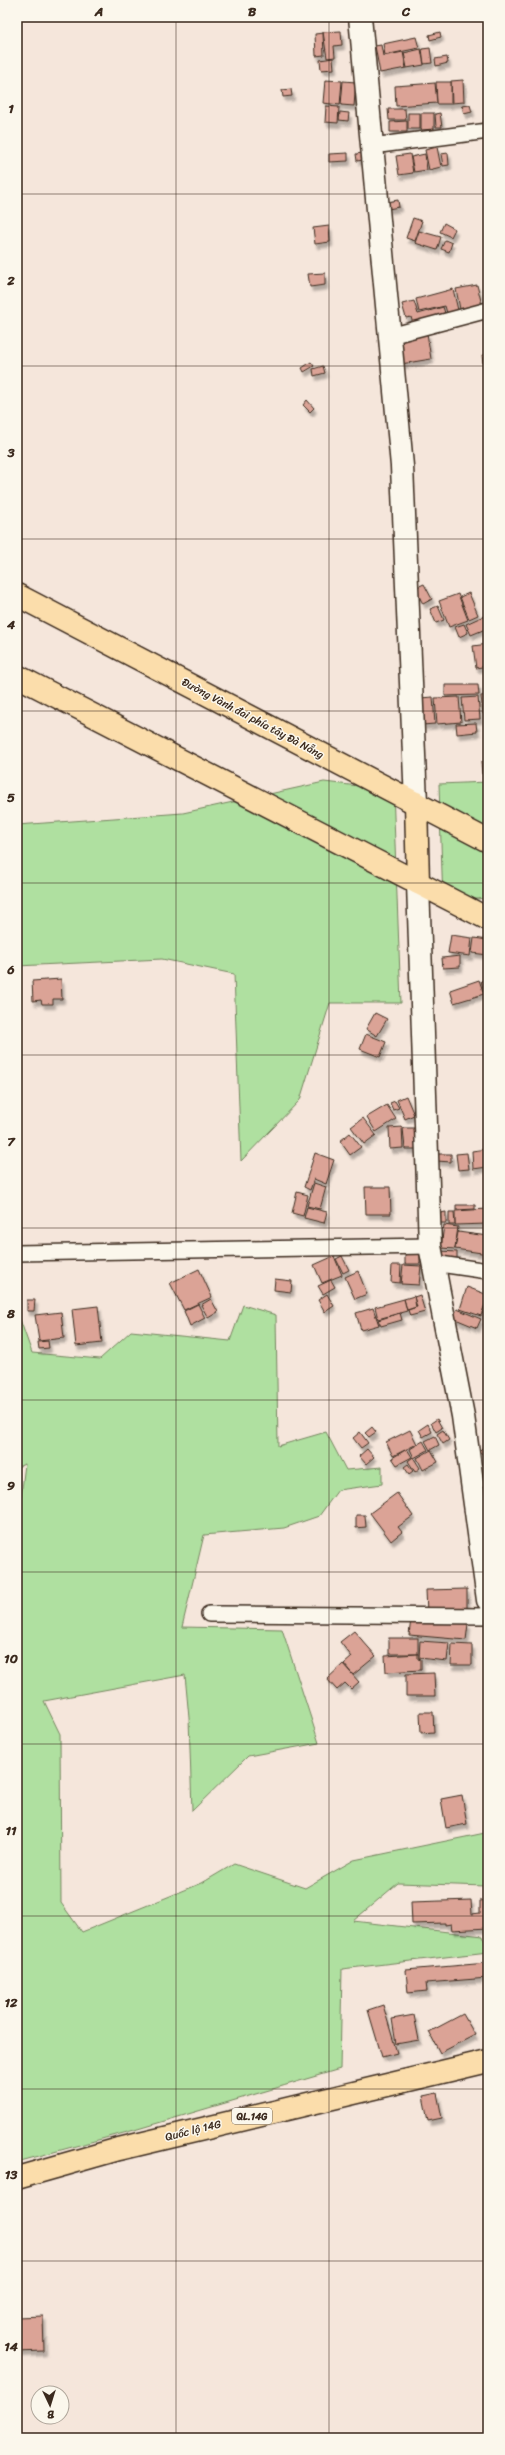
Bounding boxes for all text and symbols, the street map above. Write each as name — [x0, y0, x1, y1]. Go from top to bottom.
text: A — [94, 0, 103, 23]
text: B — [248, 0, 257, 23]
text: C — [401, 0, 411, 23]
text: 1 — [8, 97, 14, 120]
text: 2 — [6, 269, 15, 292]
text: 3 — [6, 441, 15, 464]
text: 4 — [6, 613, 16, 636]
street label: Đường Vành đai phía tây Đà Nẵng — [178, 673, 328, 764]
text: 5 — [7, 786, 15, 809]
text: 6 — [6, 958, 15, 981]
text: 7 — [7, 1130, 16, 1153]
text: 8 — [6, 1302, 15, 1325]
text: 9 — [7, 1474, 15, 1497]
text: 10 — [4, 1647, 18, 1670]
text: 11 — [5, 1819, 17, 1842]
text: 12 — [4, 1991, 18, 2014]
road number: QL.14G — [232, 2108, 272, 2124]
street label: Quốc lộ 14G — [163, 2114, 223, 2147]
text: 13 — [5, 2163, 18, 2186]
text: 14 — [4, 2335, 19, 2358]
north arrow — [30, 2385, 70, 2425]
text: B — [46, 2405, 55, 2424]

